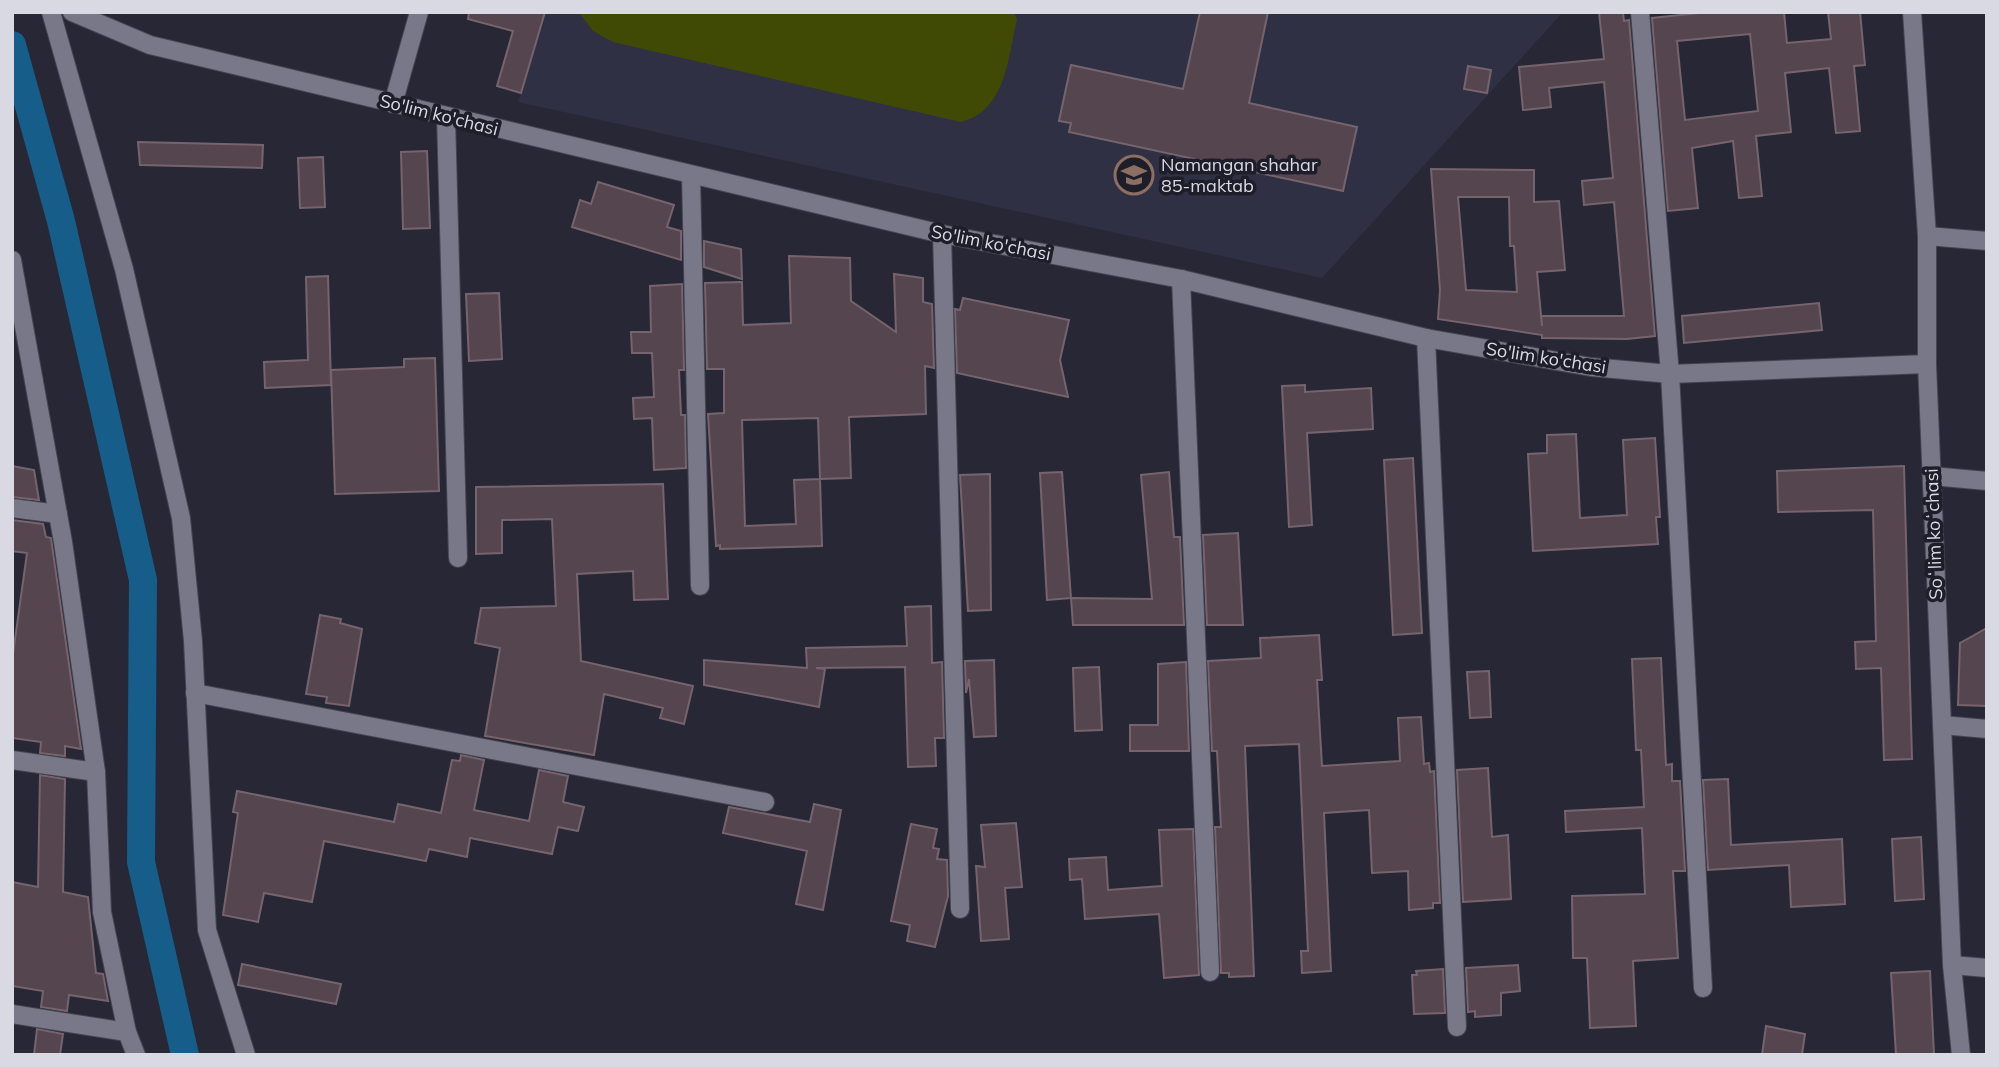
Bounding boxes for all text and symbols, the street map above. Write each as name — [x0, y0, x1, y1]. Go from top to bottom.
street label: So'lim ko'chasi — [377, 89, 501, 140]
place label: Namangan shahar 85-maktab — [1161, 153, 1318, 197]
school or university icon: Namangan shahar 85-maktab — [1113, 154, 1155, 196]
street label: So'lim ko'chasi — [929, 220, 1053, 265]
street label: So'lim ko'chasi — [1484, 337, 1608, 378]
street label: Soʻlim koʻchasi — [1920, 468, 1947, 600]

